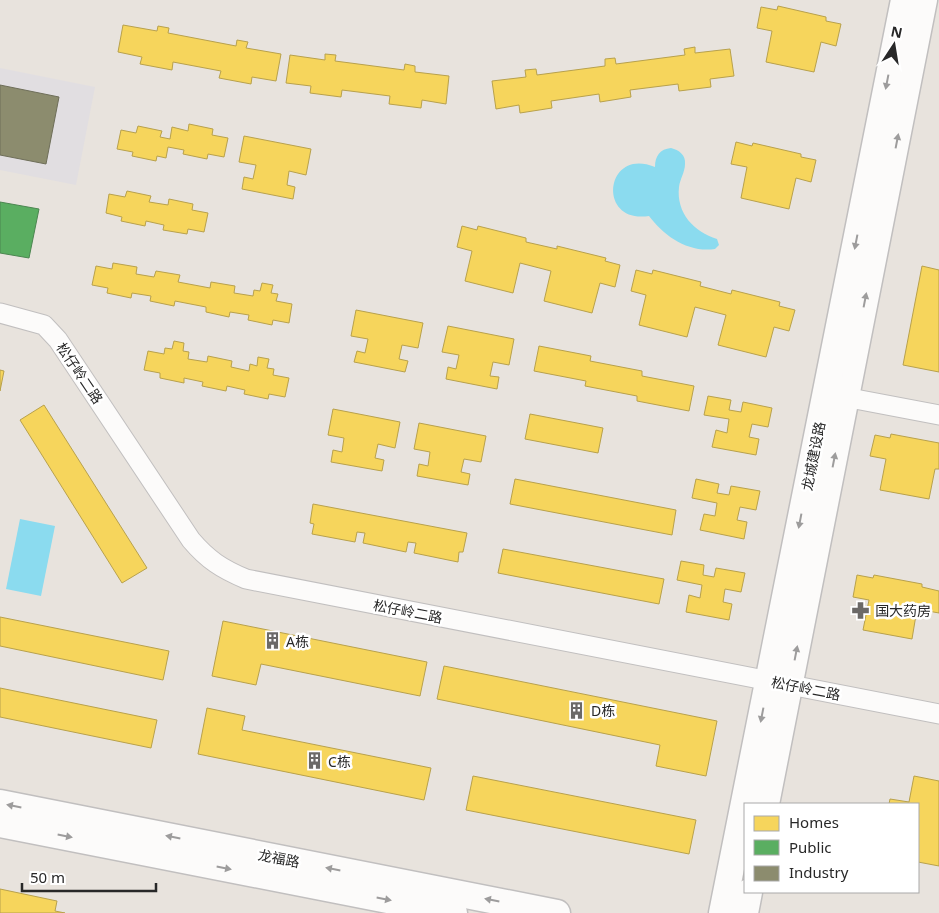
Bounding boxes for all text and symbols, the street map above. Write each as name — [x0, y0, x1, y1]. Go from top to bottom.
north arrow — [869, 20, 919, 70]
text: N — [889, 21, 904, 42]
one-way arrow — [883, 75, 891, 91]
one-way arrow — [893, 132, 901, 148]
one-way arrow — [851, 234, 859, 250]
one-way arrow — [862, 292, 870, 308]
street label: 松仔岭二路 — [53, 339, 107, 407]
street label: 龙城建设路 — [797, 420, 829, 492]
one-way arrow — [830, 452, 838, 467]
one-way arrow — [796, 513, 804, 529]
street label: 松仔岭二路 — [372, 595, 444, 627]
pharmacy icon: 国大药房 — [851, 600, 871, 620]
place label: 国大药房 — [875, 601, 931, 620]
building icon: A栋 — [262, 631, 282, 651]
place label: A栋 — [286, 632, 309, 651]
one-way arrow — [792, 645, 800, 661]
street label: 松仔岭二路 — [770, 672, 842, 704]
building icon: D栋 — [567, 700, 587, 720]
place label: D栋 — [591, 701, 615, 720]
one-way arrow — [757, 707, 765, 723]
building icon: C栋 — [304, 751, 324, 771]
place label: C栋 — [328, 752, 351, 771]
one-way arrow — [6, 802, 22, 810]
legend — [744, 803, 919, 893]
text: Homes — [789, 812, 839, 832]
one-way arrow — [57, 833, 73, 841]
one-way arrow — [165, 833, 181, 841]
text: Public — [789, 837, 832, 857]
street label: 龙福路 — [257, 845, 301, 871]
scale bar — [22, 860, 156, 892]
text: Industry — [789, 862, 849, 882]
one-way arrow — [217, 864, 232, 872]
one-way arrow — [324, 864, 340, 872]
text: 50 m — [30, 867, 65, 887]
one-way arrow — [376, 896, 392, 904]
one-way arrow — [484, 896, 500, 904]

